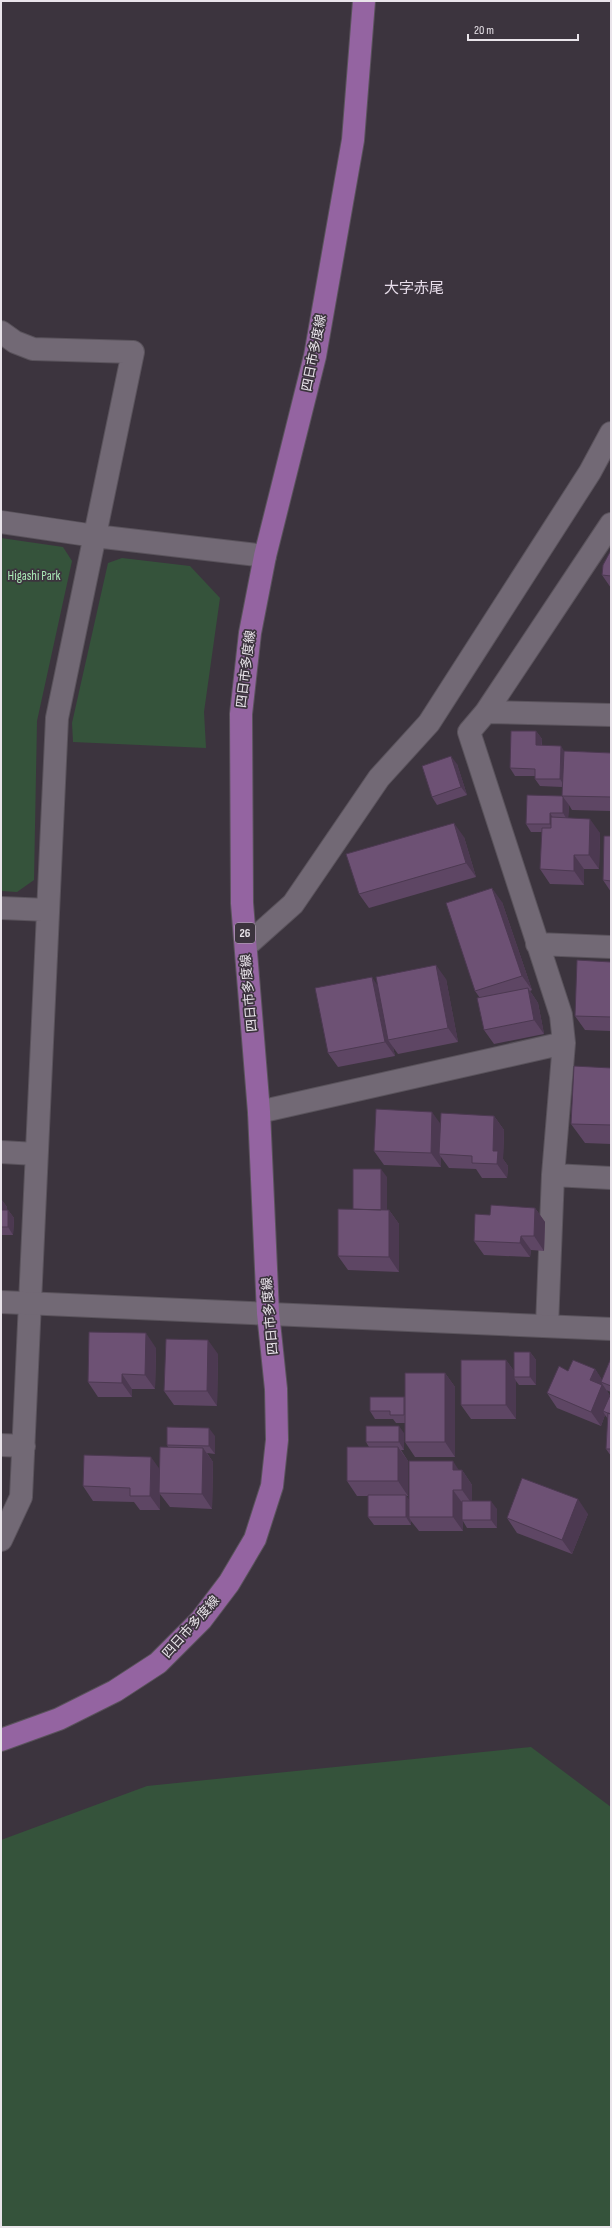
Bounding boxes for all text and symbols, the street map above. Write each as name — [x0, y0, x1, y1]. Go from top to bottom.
scale bar — [468, 16, 578, 42]
text: 20 m — [474, 23, 494, 38]
district label: 大字赤尾 — [384, 279, 444, 298]
street label: 四日市多度線 — [299, 313, 329, 393]
park label: Higashi Park — [8, 568, 60, 584]
street label: 四日市多度線 — [233, 629, 259, 709]
road number: 26 — [235, 923, 255, 943]
street label: 四日市多度線 — [238, 953, 260, 1033]
street label: 四日市多度線 — [259, 1276, 281, 1356]
street label: 四日市多度線 — [159, 1593, 223, 1661]

